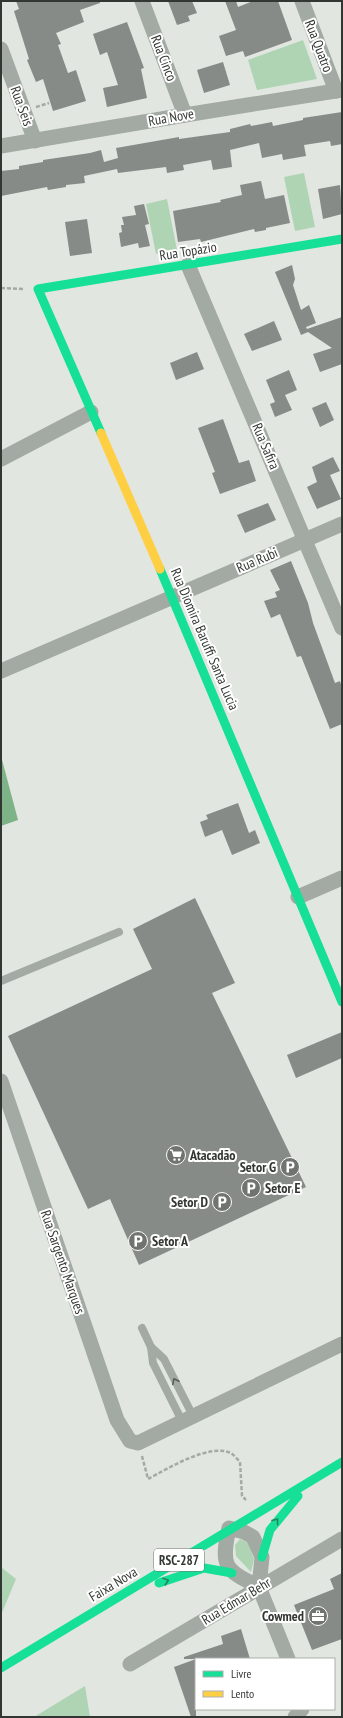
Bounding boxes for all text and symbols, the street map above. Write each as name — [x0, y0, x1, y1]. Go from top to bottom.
street label: Rua Quatro — [301, 17, 337, 75]
street label: Rua Cinco — [147, 32, 181, 84]
street label: Rua Seis — [7, 84, 38, 129]
street label: Rua Nove — [147, 104, 195, 130]
street label: Rua Topázio — [158, 238, 218, 264]
street label: Rua Safira — [248, 420, 284, 472]
street label: Rua Rubi — [234, 543, 280, 577]
street label: Rua Diomira Baruffi Santa Lucia — [167, 565, 243, 713]
supermarket icon: Atacadão — [165, 1144, 187, 1166]
place label: Atacadão — [189, 1146, 235, 1164]
parking icon: Setor G — [279, 1156, 301, 1178]
place label: Setor G — [240, 1158, 276, 1176]
parking icon: Setor E — [240, 1177, 262, 1199]
place label: Setor E — [265, 1179, 300, 1197]
parking icon: Setor D — [211, 1191, 233, 1213]
place label: Setor D — [171, 1193, 209, 1211]
street label: Rua Sargento Marques — [37, 1208, 89, 1316]
parking icon: Setor A — [127, 1230, 149, 1252]
place label: Setor A — [152, 1232, 189, 1250]
one-way arrow — [172, 1378, 180, 1385]
one-way arrow — [271, 1519, 278, 1526]
road number: RSC-287 — [154, 1549, 204, 1571]
street label: Faixa Nova — [86, 1563, 140, 1605]
street label: Rua Edmar Behr — [198, 1573, 274, 1629]
one-way arrow — [162, 1577, 169, 1586]
office icon: Cowmed — [307, 1605, 329, 1627]
place label: Cowmed — [262, 1607, 304, 1625]
legend — [195, 1658, 335, 1710]
text: Livre — [231, 1666, 252, 1681]
text: Lento — [231, 1686, 254, 1701]

